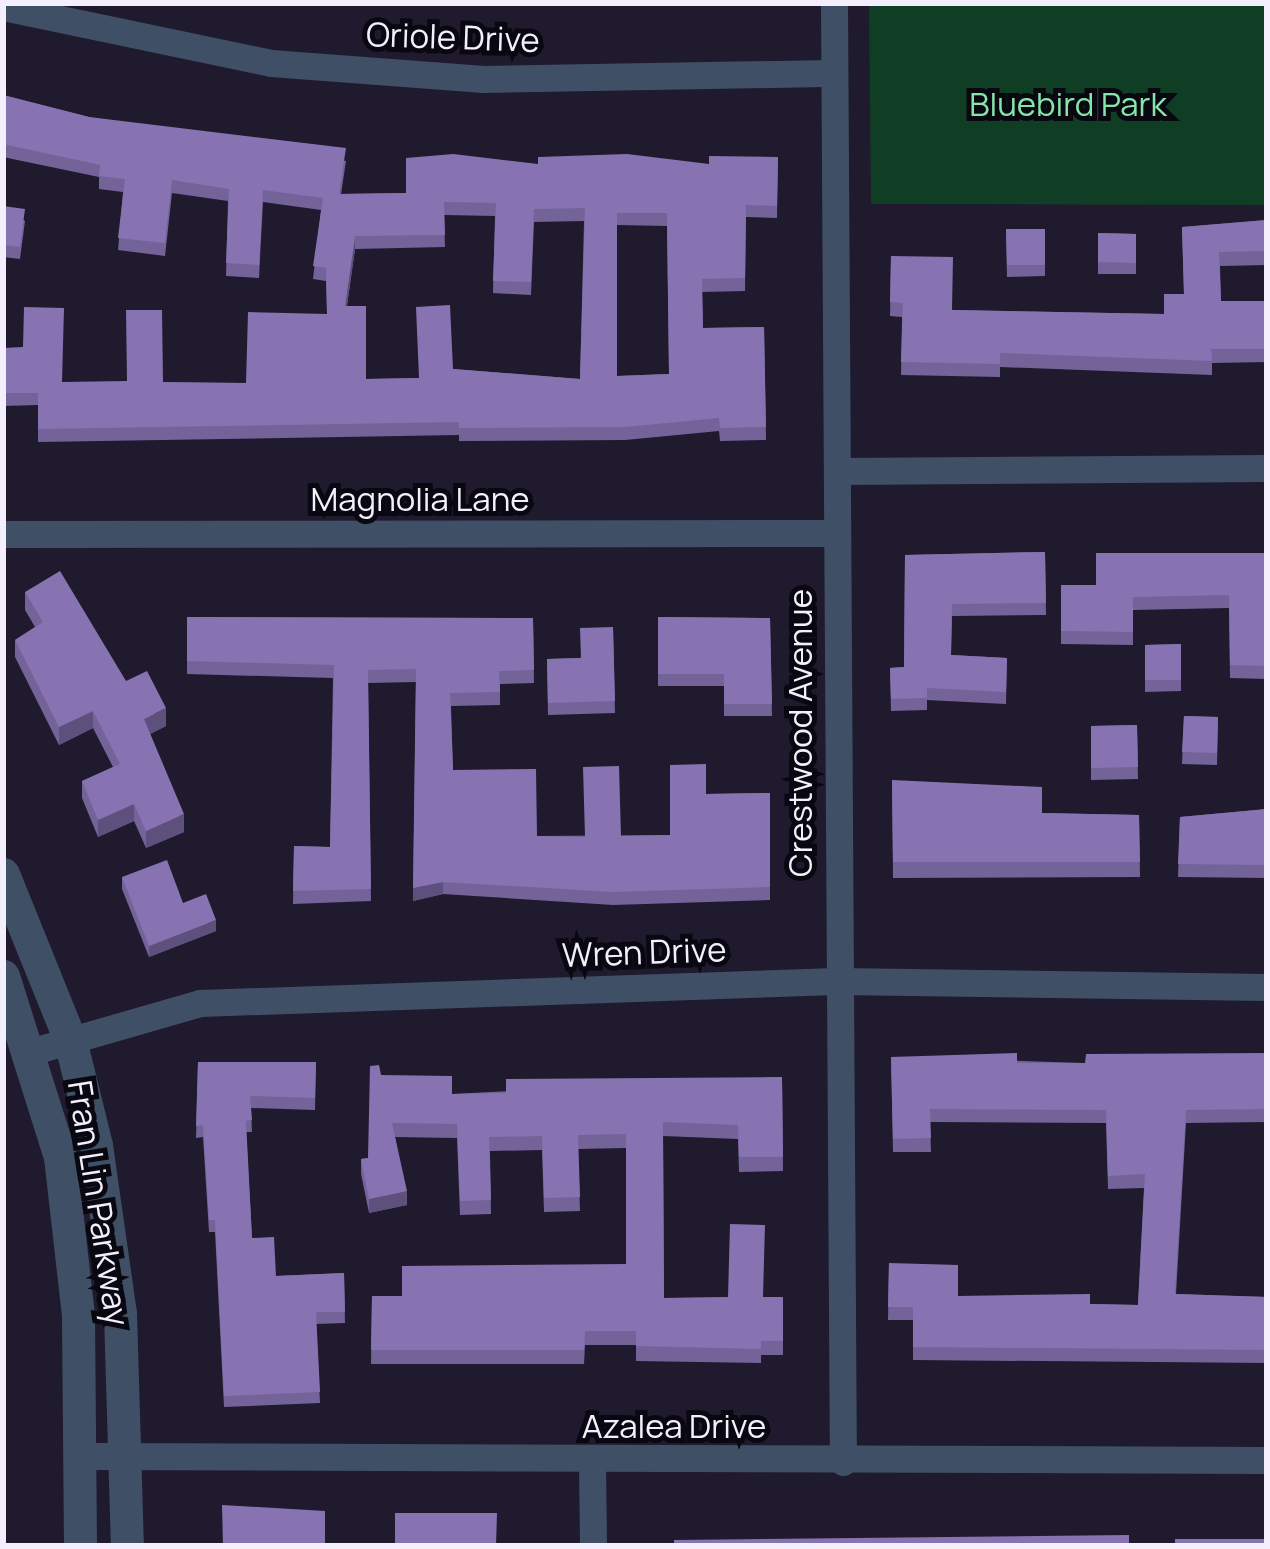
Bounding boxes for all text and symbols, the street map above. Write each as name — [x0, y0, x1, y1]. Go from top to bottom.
street label: Oriole Drive — [365, 14, 541, 60]
park label: Bluebird Park — [969, 84, 1167, 124]
street label: Magnolia Lane — [311, 479, 529, 519]
street label: Crestwood Avenue — [780, 589, 820, 877]
street label: Wren Drive — [561, 929, 727, 975]
street label: Fran Lin Parkway — [60, 1077, 138, 1329]
street label: Azalea Drive — [582, 1406, 766, 1446]

